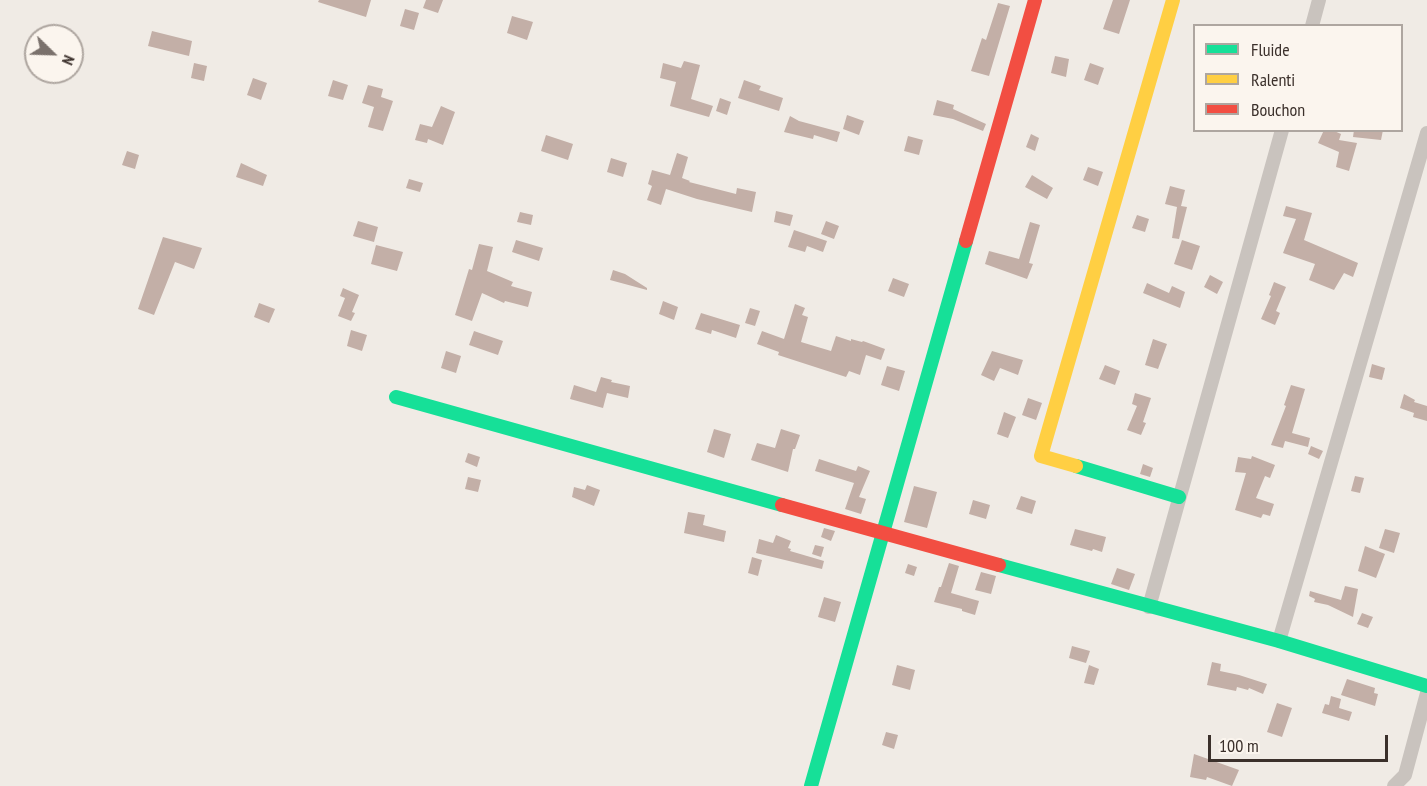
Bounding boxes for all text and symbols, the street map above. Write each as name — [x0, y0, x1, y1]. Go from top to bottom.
north arrow — [24, 24, 84, 84]
legend — [1193, 24, 1403, 132]
text: Fluide — [1251, 38, 1290, 61]
text: N — [58, 52, 80, 68]
text: Ralenti — [1251, 68, 1295, 91]
text: Bouchon — [1251, 98, 1305, 121]
scale bar — [1211, 723, 1391, 761]
text: 100 m — [1219, 734, 1259, 757]

